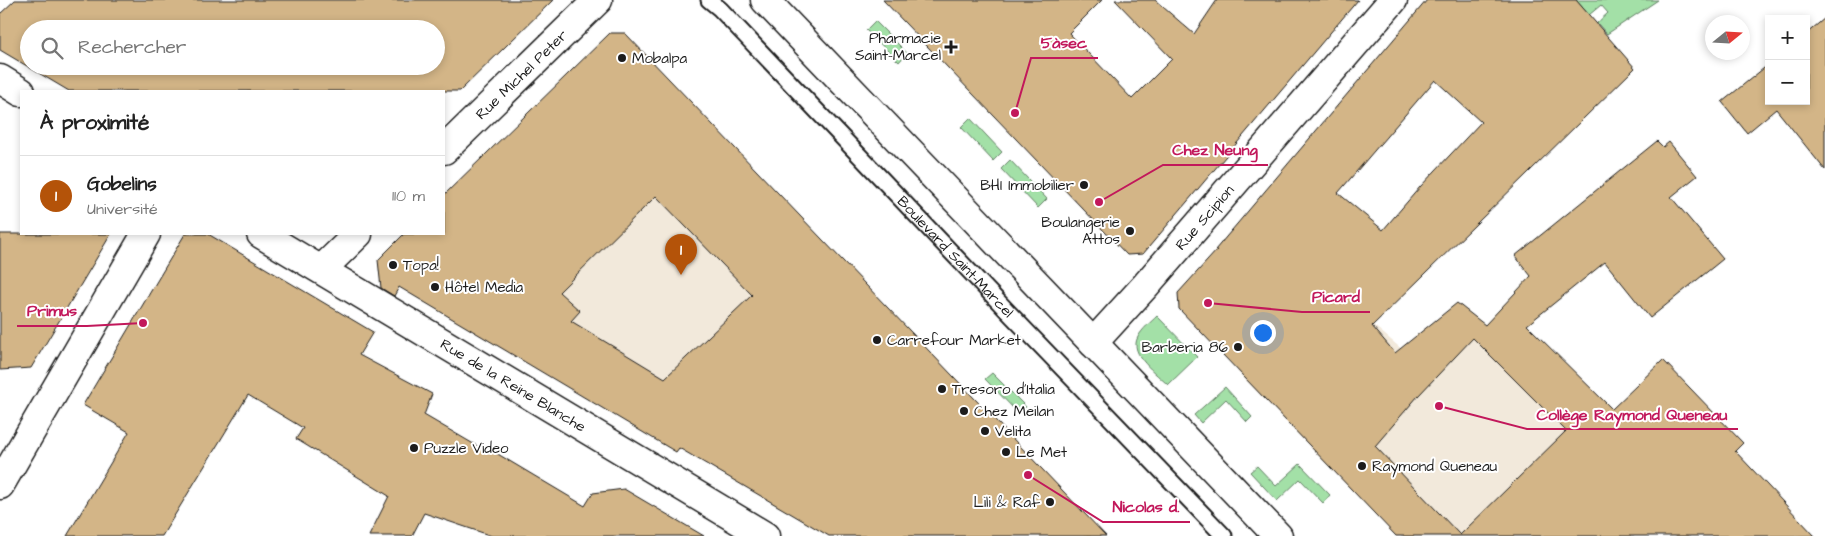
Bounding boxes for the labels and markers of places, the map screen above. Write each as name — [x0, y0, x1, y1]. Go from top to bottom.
callout: 5àsec — [1031, 27, 1098, 58]
place label: Pharmacie Saint-Marcel — [855, 28, 941, 66]
marker: Pharmacie Saint-Marcel — [945, 41, 957, 53]
place label: Mobalpa — [632, 48, 688, 69]
marker: Mobalpa — [616, 52, 628, 64]
callout: Chez Neung — [1163, 134, 1268, 165]
place label: BHI Immobilier — [980, 175, 1074, 196]
marker: BHI Immobilier — [1078, 179, 1090, 191]
place label: Boulangerie Attos — [1041, 212, 1120, 250]
marker: Boulangerie Attos — [1124, 225, 1136, 237]
pin: 1 — [665, 234, 697, 275]
place label: Topa! — [403, 255, 439, 276]
marker: Topa! — [387, 259, 399, 271]
place label: Hôtel Media — [445, 277, 524, 298]
marker: Hôtel Media — [429, 281, 441, 293]
callout: Picard — [1302, 281, 1370, 312]
callout: Primus — [17, 295, 87, 326]
place label: Carrefour Market — [887, 330, 1021, 351]
marker: Carrefour Market — [871, 334, 883, 346]
place label: Barberia 86 — [1142, 337, 1229, 358]
marker: Barberia 86 — [1232, 341, 1244, 353]
place label: Tresoro d'Italia — [952, 379, 1055, 400]
marker: Tresoro d'Italia — [936, 383, 948, 395]
callout: Collège Raymond Queneau — [1527, 398, 1738, 429]
place label: Chez Meilan — [974, 401, 1054, 422]
marker: Chez Meilan — [958, 405, 970, 417]
place label: Velita — [995, 421, 1031, 442]
marker: Velita — [979, 425, 991, 437]
place label: Puzzle Video — [424, 438, 509, 459]
marker: Puzzle Video — [408, 442, 420, 454]
place label: Le Met — [1016, 442, 1067, 463]
marker: Le Met — [1000, 446, 1012, 458]
place label: Raymond Queneau — [1372, 456, 1498, 478]
marker: Raymond Queneau — [1356, 460, 1368, 472]
callout: Nicolas d. — [1103, 491, 1190, 522]
place label: Lili & Raf — [973, 492, 1040, 513]
marker: Lili & Raf — [1044, 496, 1056, 508]

